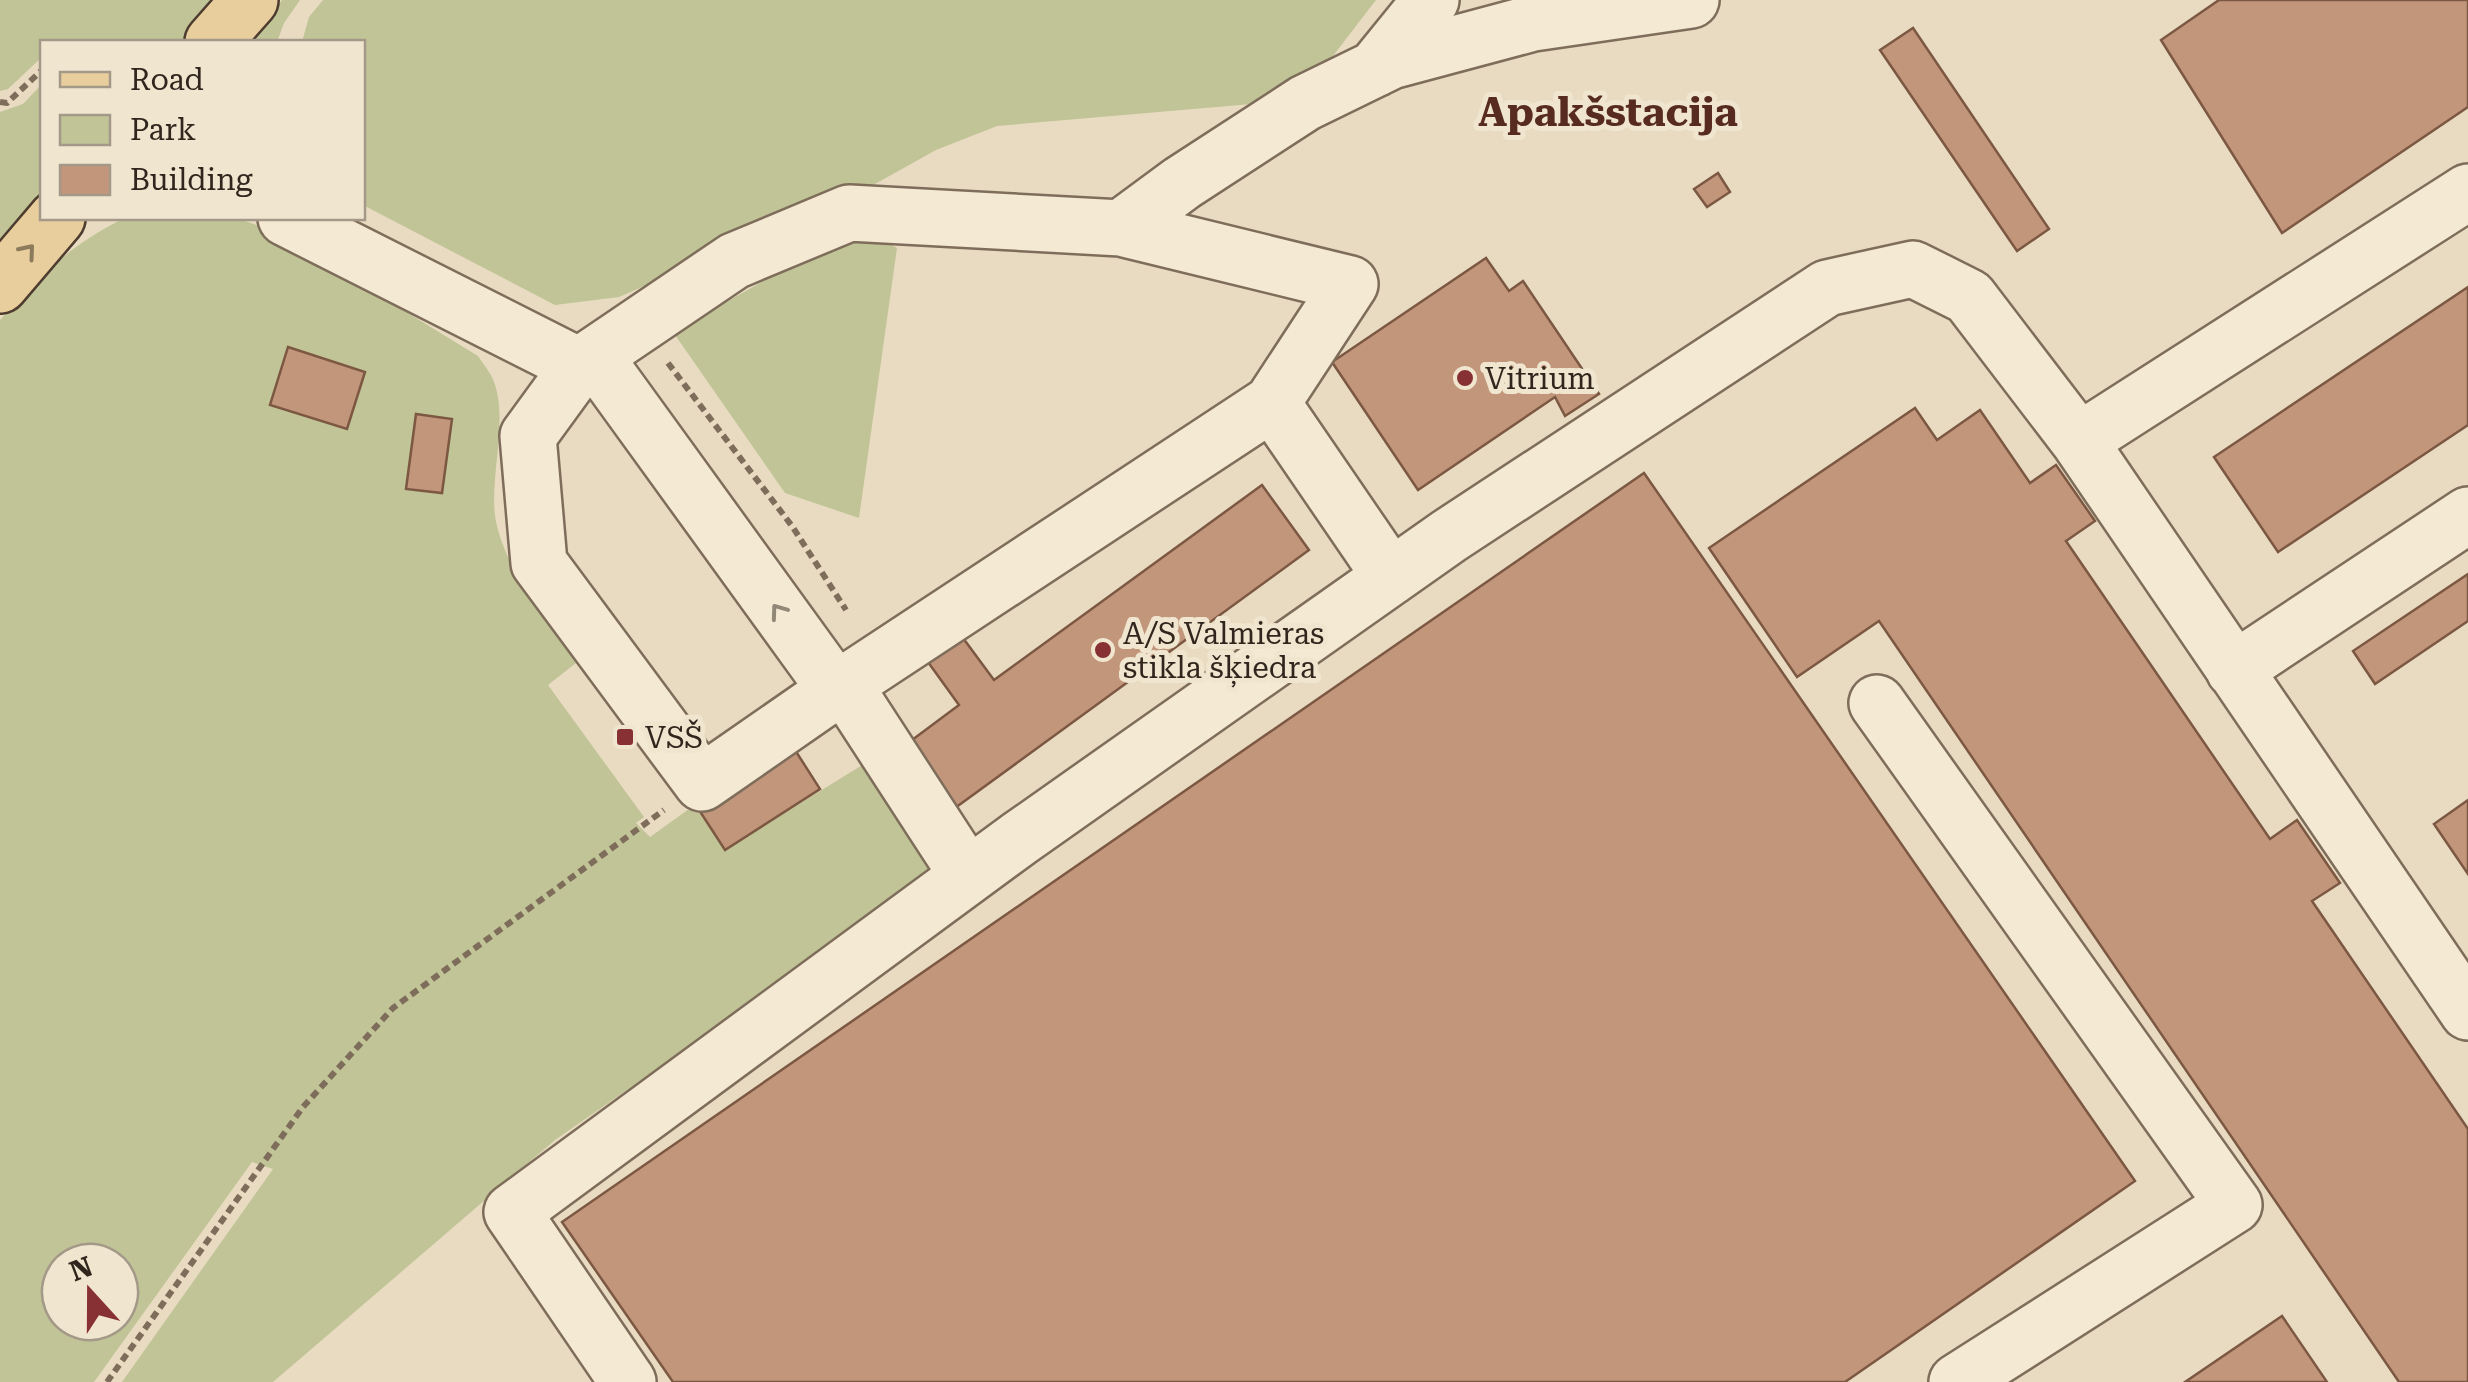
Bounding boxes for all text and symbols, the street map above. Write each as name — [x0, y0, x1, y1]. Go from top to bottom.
legend — [40, 40, 365, 220]
text: Road — [130, 62, 204, 97]
district label: Apakšstacija — [1478, 89, 1738, 136]
text: Park — [130, 112, 196, 147]
text: Building — [130, 162, 253, 197]
one-way arrow — [17, 244, 35, 263]
place label: Vitrium — [1485, 361, 1595, 396]
marker: Vitrium — [1454, 367, 1476, 389]
one-way arrow — [773, 604, 790, 622]
place label: A/S Valmieras stikla šķiedra — [1123, 616, 1324, 688]
marker: A/S Valmieras stikla šķiedra — [1092, 639, 1114, 661]
place label: VSŠ — [645, 719, 703, 755]
marker: VSŠ — [614, 726, 636, 748]
north arrow — [40, 1242, 140, 1342]
text: N — [65, 1250, 97, 1288]

